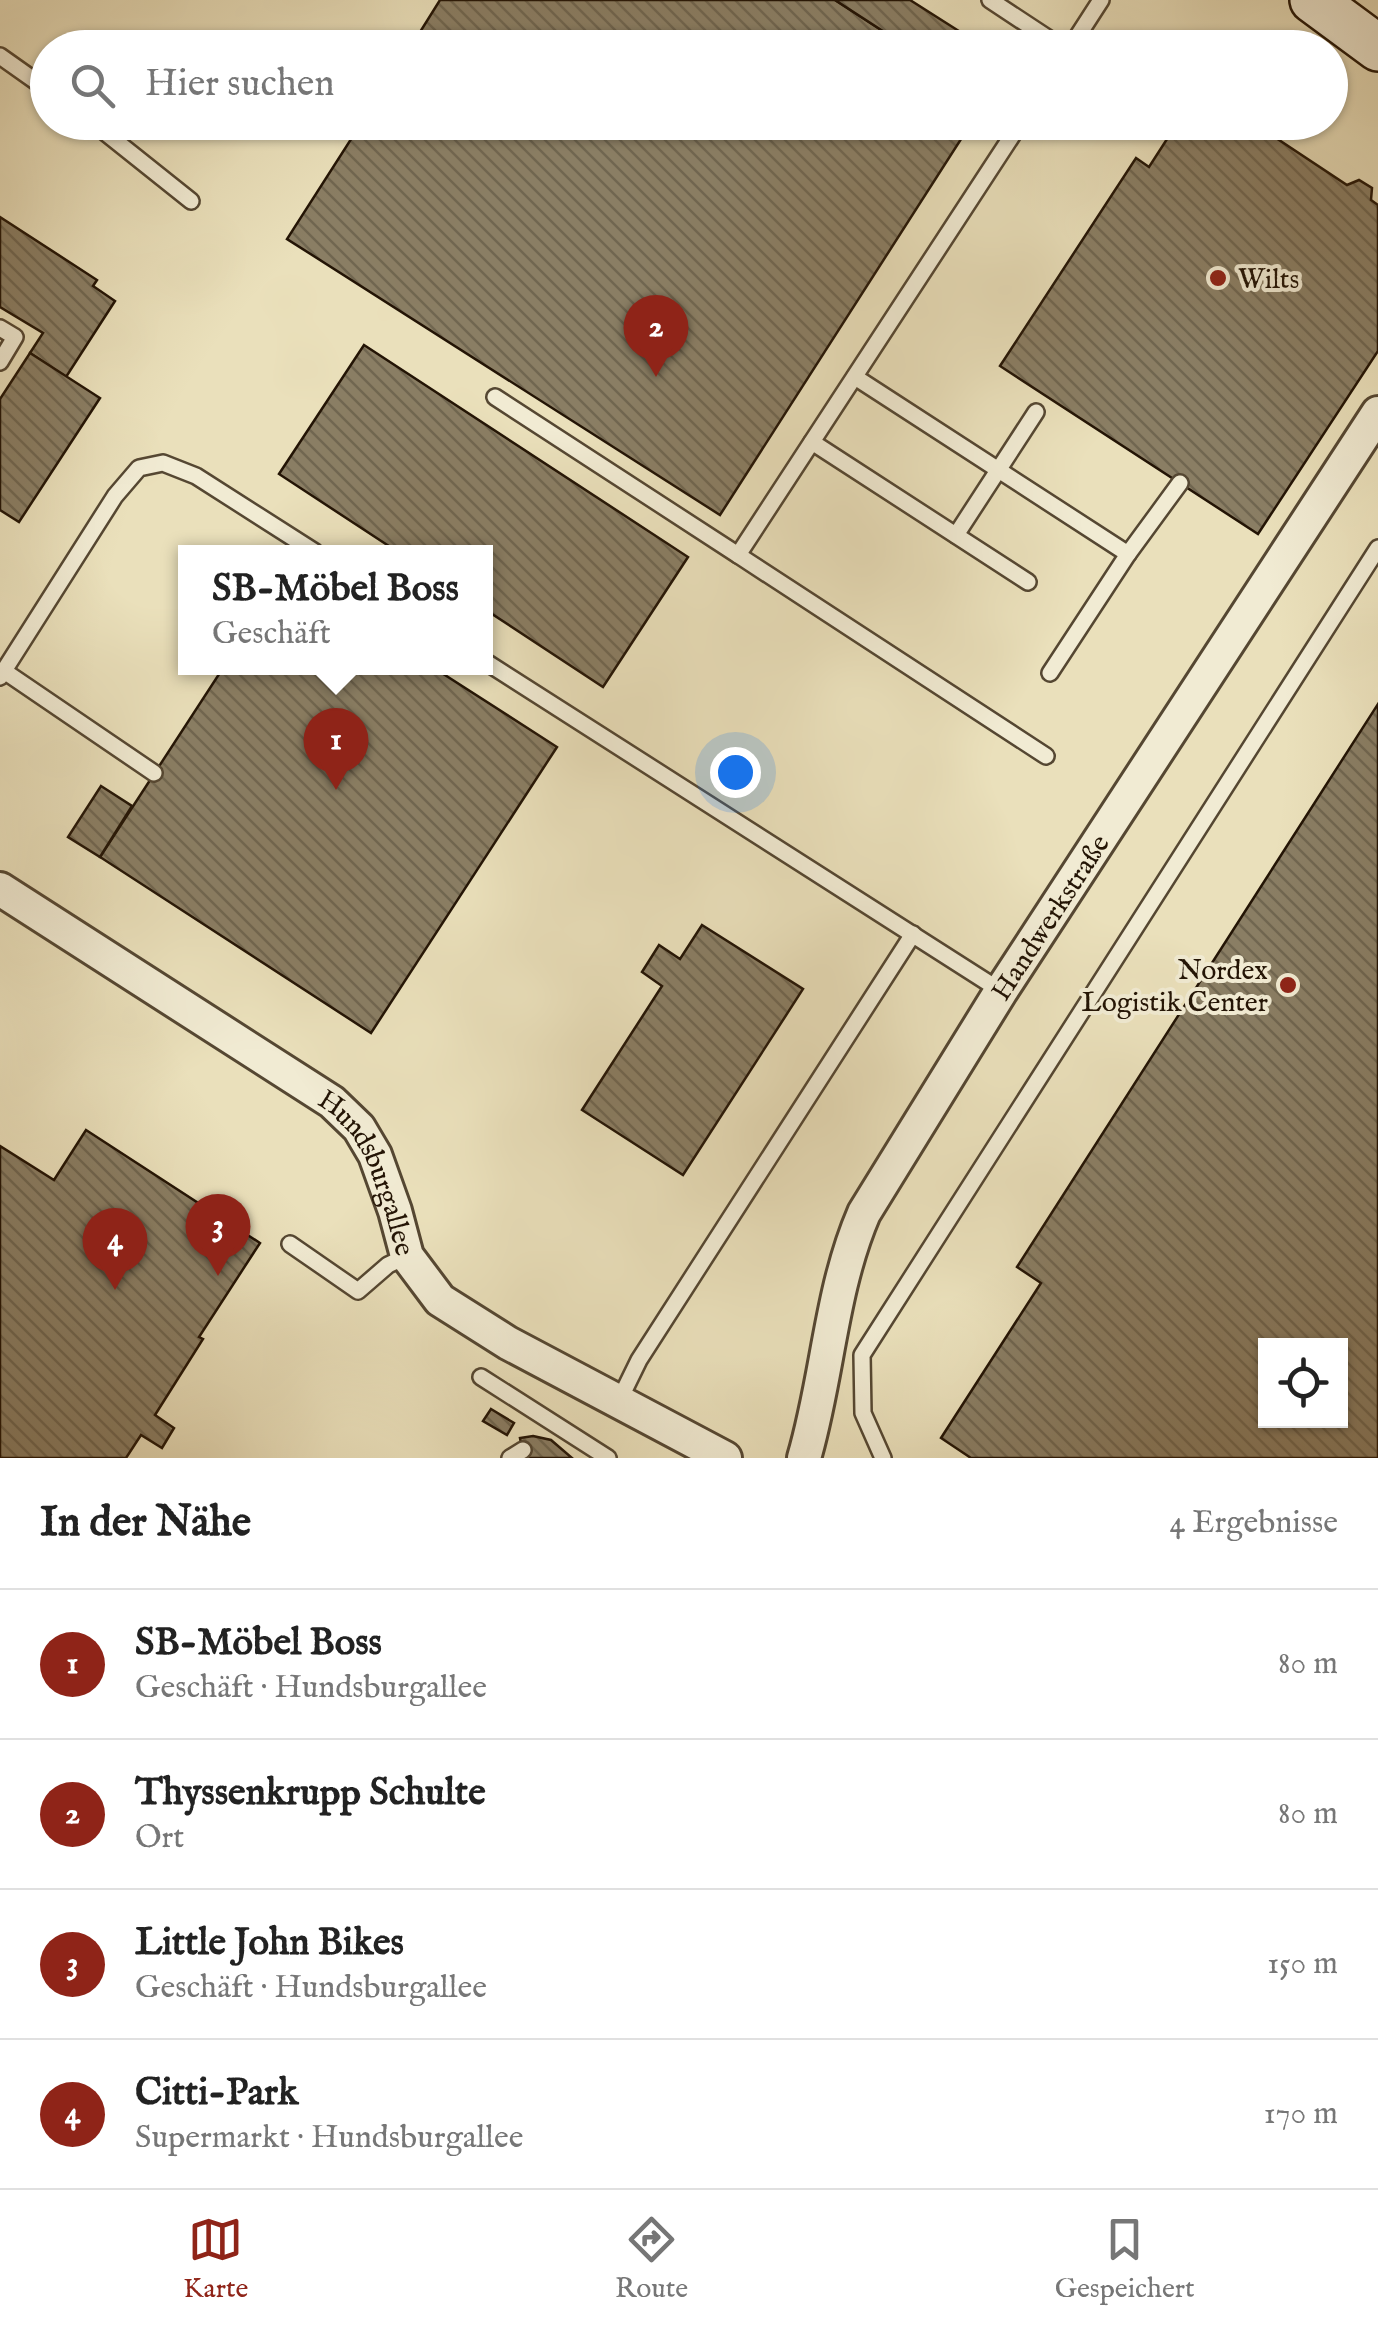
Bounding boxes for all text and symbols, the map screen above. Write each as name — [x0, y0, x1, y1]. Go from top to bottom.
search box — [30, 30, 1348, 140]
icon: search — [65, 58, 120, 113]
text: Hier suchen — [145, 61, 335, 109]
place label: Wilts — [1238, 263, 1299, 298]
marker: Wilts — [1207, 267, 1229, 289]
pin: 2 — [624, 294, 688, 377]
popup — [178, 545, 493, 675]
text: SB-Möbel Boss — [212, 566, 459, 614]
text: Geschäft — [212, 614, 331, 655]
pin: 1 — [304, 708, 368, 790]
your location — [710, 747, 761, 798]
street label: Handwerkstraße — [985, 828, 1118, 1008]
place label: Nordex Logistik Center — [1082, 954, 1268, 1021]
marker: Nordex Logistik Center — [1277, 974, 1299, 996]
street label: Hundsburgallee — [311, 1083, 421, 1260]
pin: 3 — [186, 1194, 250, 1276]
pin: 4 — [82, 1208, 148, 1290]
map controls — [1258, 1338, 1348, 1428]
button: locate — [1258, 1338, 1348, 1428]
text: In der Nähe — [40, 1497, 251, 1550]
text: 4 Ergebnisse — [1170, 1503, 1338, 1544]
text: SB-Möbel Boss — [135, 1620, 382, 1668]
text: 1 — [67, 1644, 78, 1685]
text: 80 m — [1278, 1644, 1338, 1685]
text: Geschäft · Hundsburgallee — [135, 1668, 487, 1709]
text: Thyssenkrupp Schulte — [135, 1770, 486, 1818]
text: 2 — [65, 1794, 80, 1835]
text: 80 m — [1278, 1794, 1338, 1835]
text: Ort — [135, 1818, 184, 1859]
text: Little John Bikes — [135, 1920, 404, 1968]
text: 3 — [67, 1944, 78, 1985]
text: 150 m — [1267, 1944, 1338, 1985]
text: Geschäft · Hundsburgallee — [135, 1968, 487, 2009]
text: Citti-Park — [135, 2070, 298, 2118]
text: 4 — [65, 2094, 80, 2135]
text: 170 m — [1264, 2094, 1338, 2135]
text: Supermarkt · Hundsburgallee — [135, 2118, 523, 2159]
tab: Karte — [183, 2212, 248, 2307]
tab: Route — [615, 2212, 688, 2307]
tab: Gespeichert — [1055, 2212, 1195, 2307]

